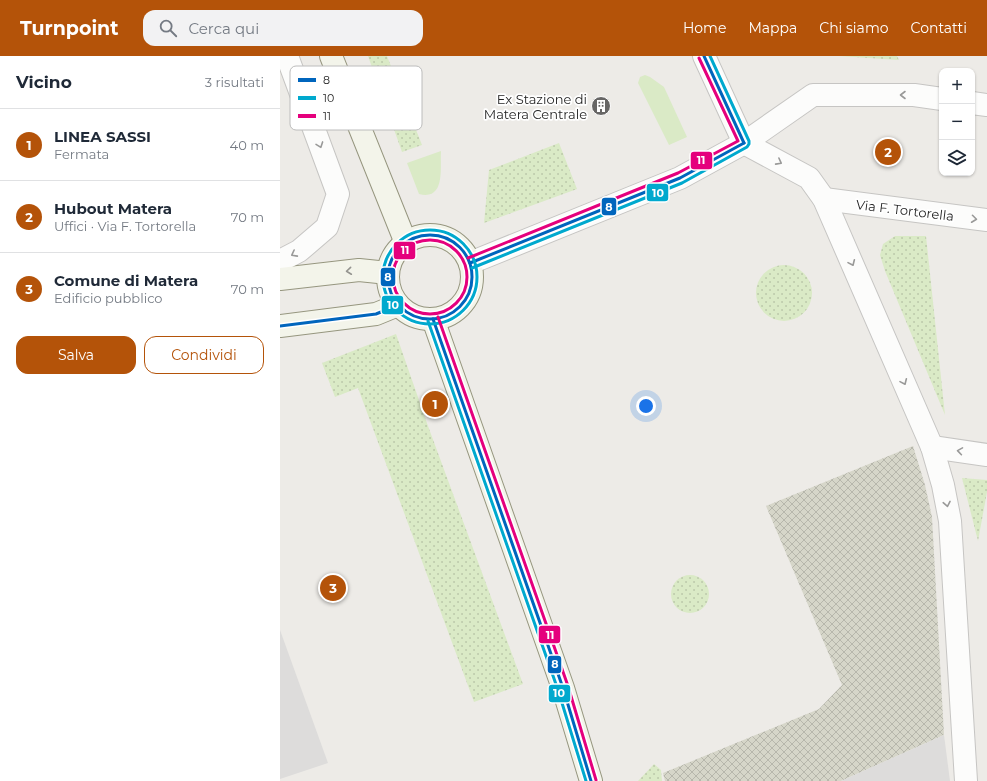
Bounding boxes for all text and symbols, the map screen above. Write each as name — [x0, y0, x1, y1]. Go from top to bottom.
search box — [143, 10, 423, 46]
text: Turnpoint — [20, 17, 119, 40]
icon: search — [157, 17, 179, 39]
text: Cerca qui — [189, 19, 259, 38]
text: Home — [683, 19, 726, 37]
text: Mappa — [748, 19, 797, 37]
text: Chi siamo — [819, 19, 889, 37]
text: Contatti — [911, 19, 967, 37]
legend — [290, 66, 422, 130]
map controls — [939, 68, 975, 176]
button: + — [939, 68, 975, 104]
text: Vicino — [16, 72, 72, 92]
text: 8 — [323, 73, 330, 87]
text: 3 risultati — [205, 74, 264, 90]
text: 10 — [323, 91, 334, 105]
place label: Ex Stazione di Matera Centrale — [484, 91, 587, 122]
one-way arrow — [900, 91, 906, 99]
building icon: Ex Stazione di Matera Centrale — [590, 95, 612, 117]
button: − — [939, 104, 975, 140]
text: 11 — [323, 109, 331, 123]
text: LINEA SASSI — [54, 127, 151, 146]
text: 1 — [26, 137, 32, 153]
text: 40 m — [230, 137, 264, 153]
pin: 2 — [875, 137, 901, 167]
button: layers — [939, 140, 975, 176]
one-way arrow — [315, 141, 324, 148]
text: Fermata — [54, 146, 109, 162]
line badge: 11 — [690, 151, 713, 170]
text: 11 — [697, 153, 705, 167]
one-way arrow — [775, 157, 782, 164]
line badge: 10 — [646, 183, 669, 202]
text: 10 — [652, 186, 664, 200]
street label: Via F. Tortorella — [855, 196, 955, 224]
line badge: 8 — [601, 197, 617, 216]
text: Hubout Matera — [54, 199, 172, 218]
text: 8 — [605, 200, 613, 214]
text: 2 — [25, 209, 33, 225]
text: 70 m — [231, 209, 264, 225]
one-way arrow — [970, 214, 977, 223]
text: Uffici · Via F. Tortorella — [54, 218, 196, 234]
line badge: 11 — [393, 241, 416, 260]
text: 11 — [401, 243, 409, 257]
one-way arrow — [291, 249, 298, 257]
one-way arrow — [847, 259, 855, 266]
one-way arrow — [346, 267, 352, 276]
line badge: 8 — [380, 267, 396, 287]
text: 8 — [384, 270, 392, 284]
text: Comune di Matera — [54, 271, 198, 290]
text: 3 — [25, 281, 33, 297]
text: 70 m — [231, 281, 264, 297]
text: Edificio pubblico — [54, 290, 163, 306]
line badge: 10 — [381, 295, 404, 315]
text: 10 — [387, 298, 399, 312]
button: Salva — [16, 336, 136, 374]
button: Condividi — [144, 336, 264, 374]
one-way arrow — [899, 378, 907, 386]
pin: 1 — [422, 389, 448, 419]
your location — [636, 396, 656, 416]
one-way arrow — [956, 447, 963, 456]
one-way arrow — [943, 501, 951, 507]
pin: 3 — [320, 573, 346, 603]
line badge: 11 — [538, 625, 561, 644]
text: 11 — [546, 628, 554, 642]
line badge: 8 — [547, 655, 562, 674]
text: 8 — [551, 657, 559, 671]
line badge: 10 — [548, 684, 571, 703]
text: 10 — [553, 686, 565, 700]

